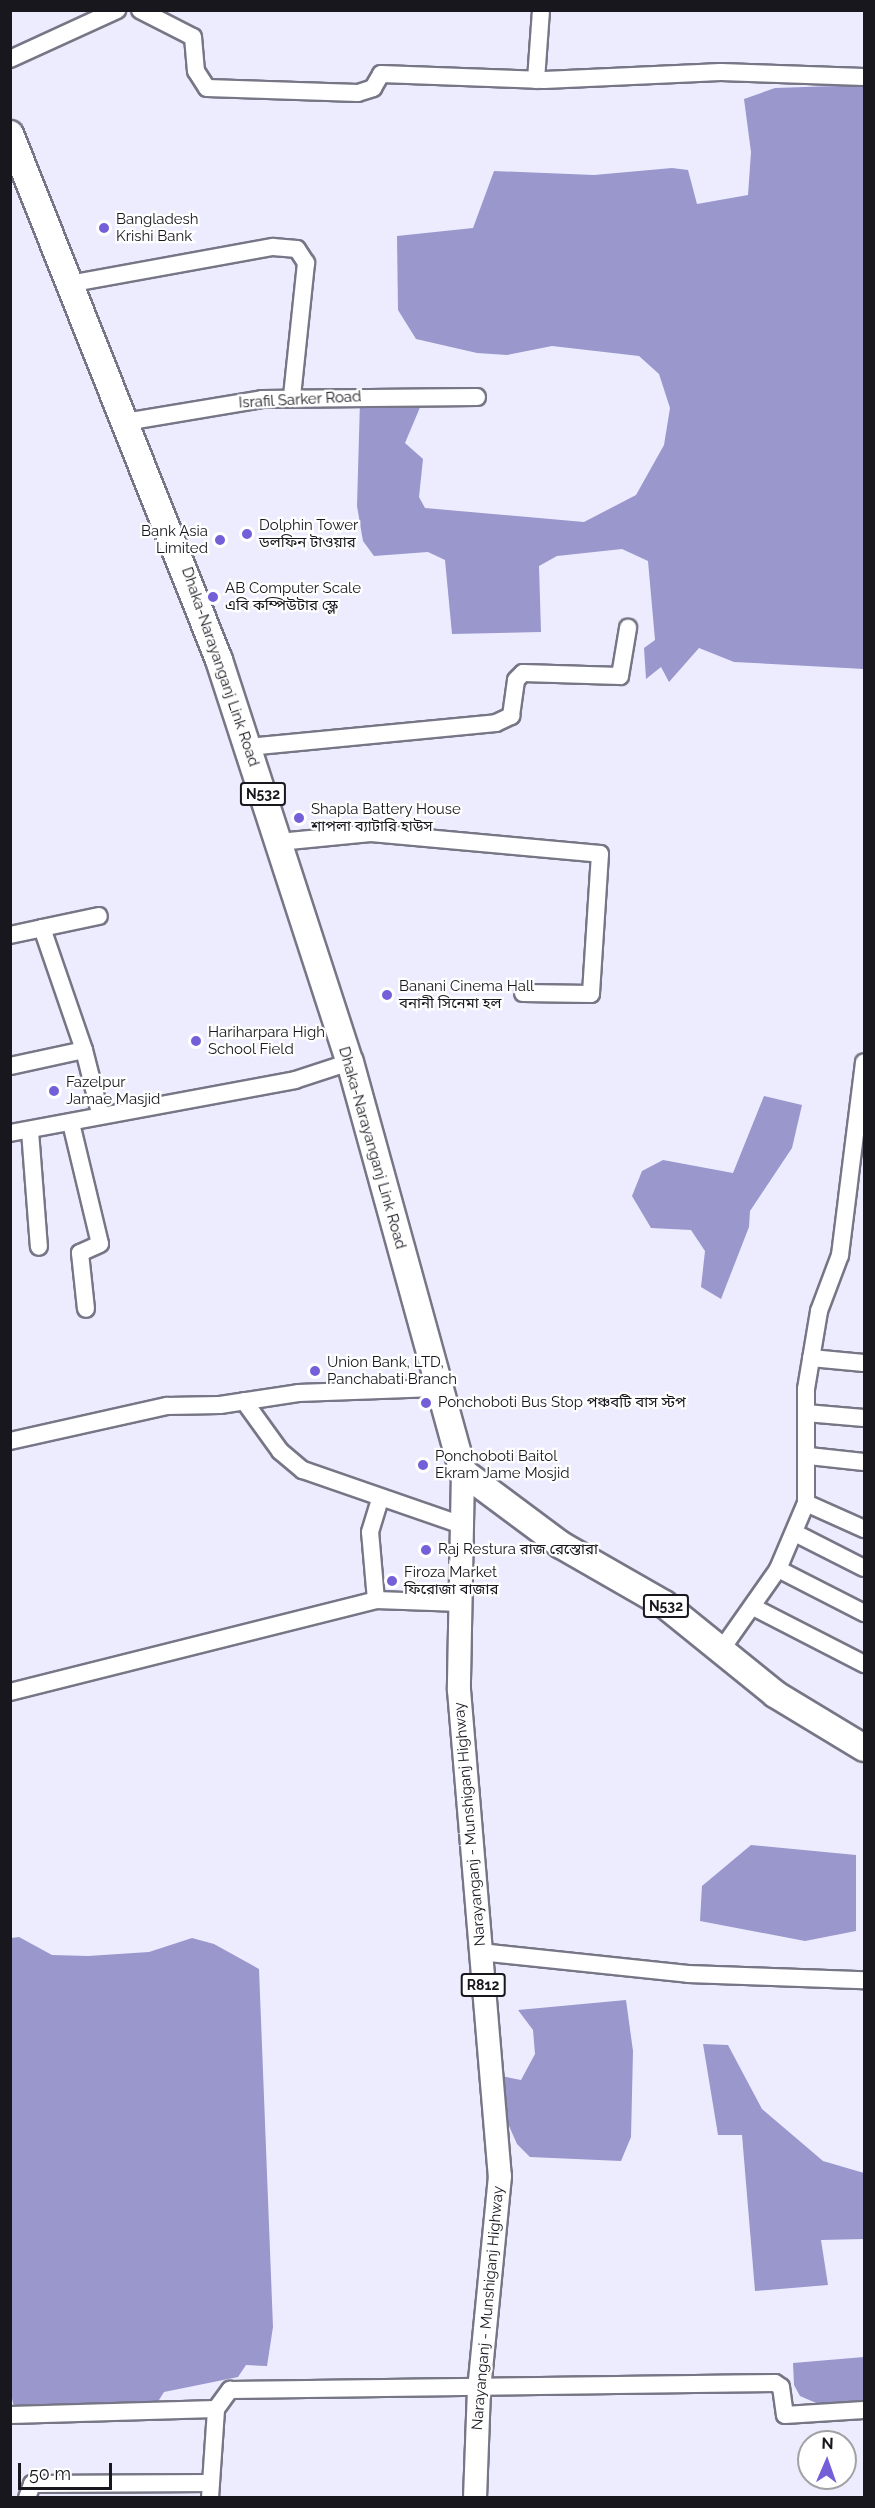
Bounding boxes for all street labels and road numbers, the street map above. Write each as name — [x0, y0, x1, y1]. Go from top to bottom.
street label: Israfil Sarker Road — [238, 388, 362, 412]
street label: Dhaka-Narayanganj Link Road — [177, 565, 263, 769]
road number: N532 — [239, 783, 287, 805]
street label: Dhaka-Narayanganj Link Road — [334, 1045, 410, 1251]
road number: N532 — [642, 1595, 690, 1617]
street label: Narayanganj - Munshiganj Highway — [450, 1701, 490, 1947]
road number: R812 — [460, 1974, 506, 1996]
street label: Narayanganj - Munshiganj Highway — [468, 2185, 508, 2431]

